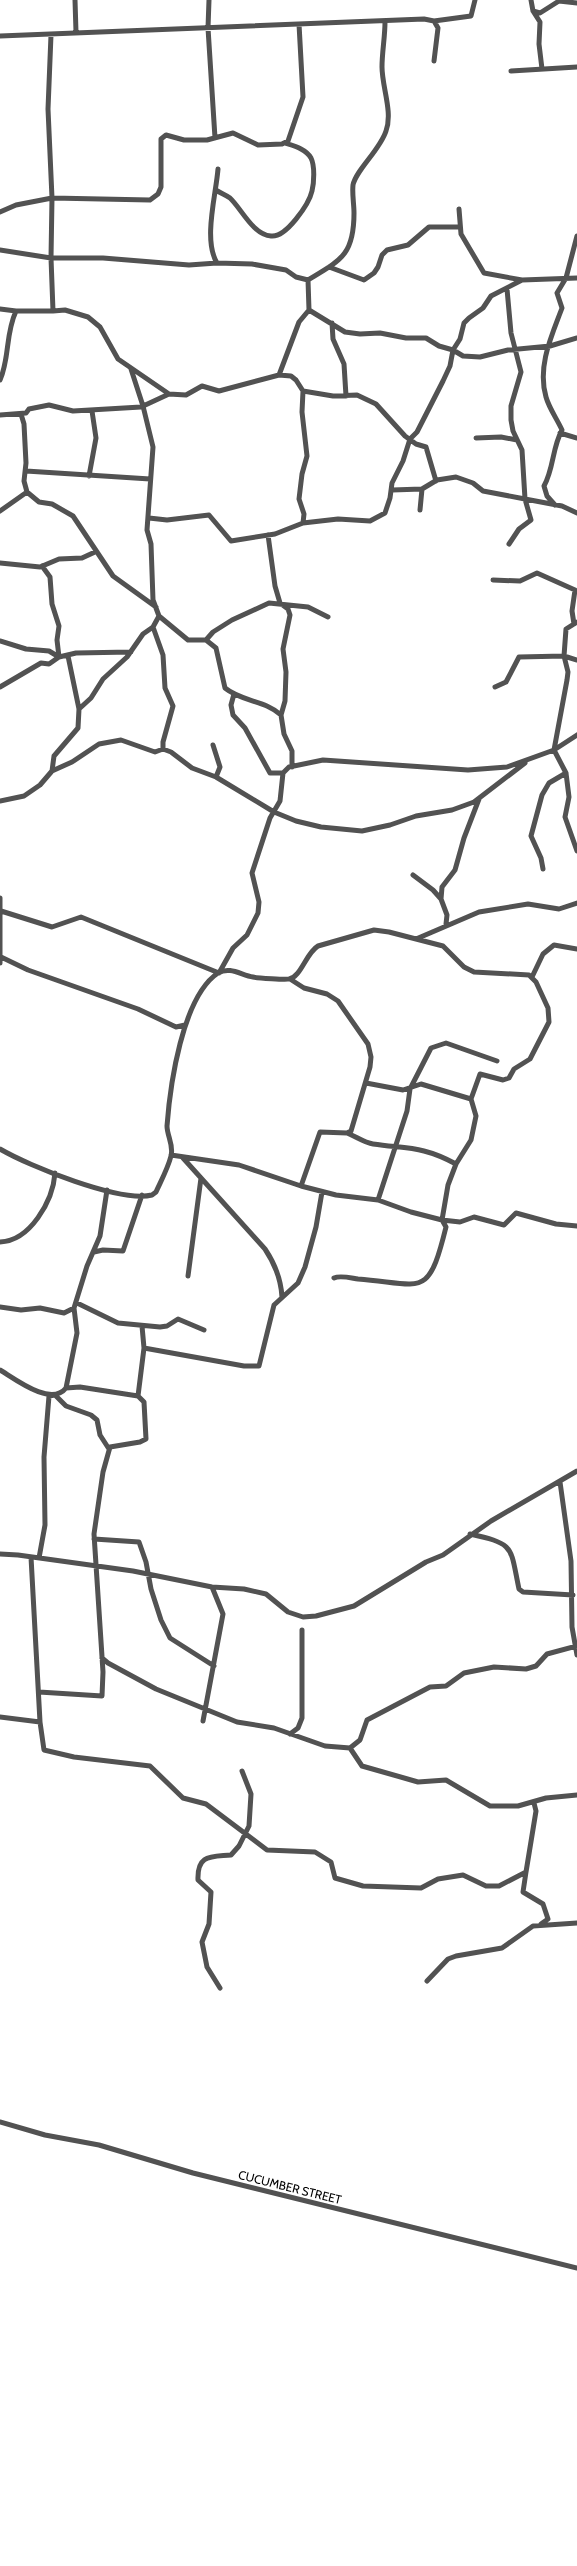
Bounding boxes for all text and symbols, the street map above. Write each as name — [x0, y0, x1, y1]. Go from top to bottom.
street label: CUCUMBER STREET — [237, 2167, 344, 2207]

